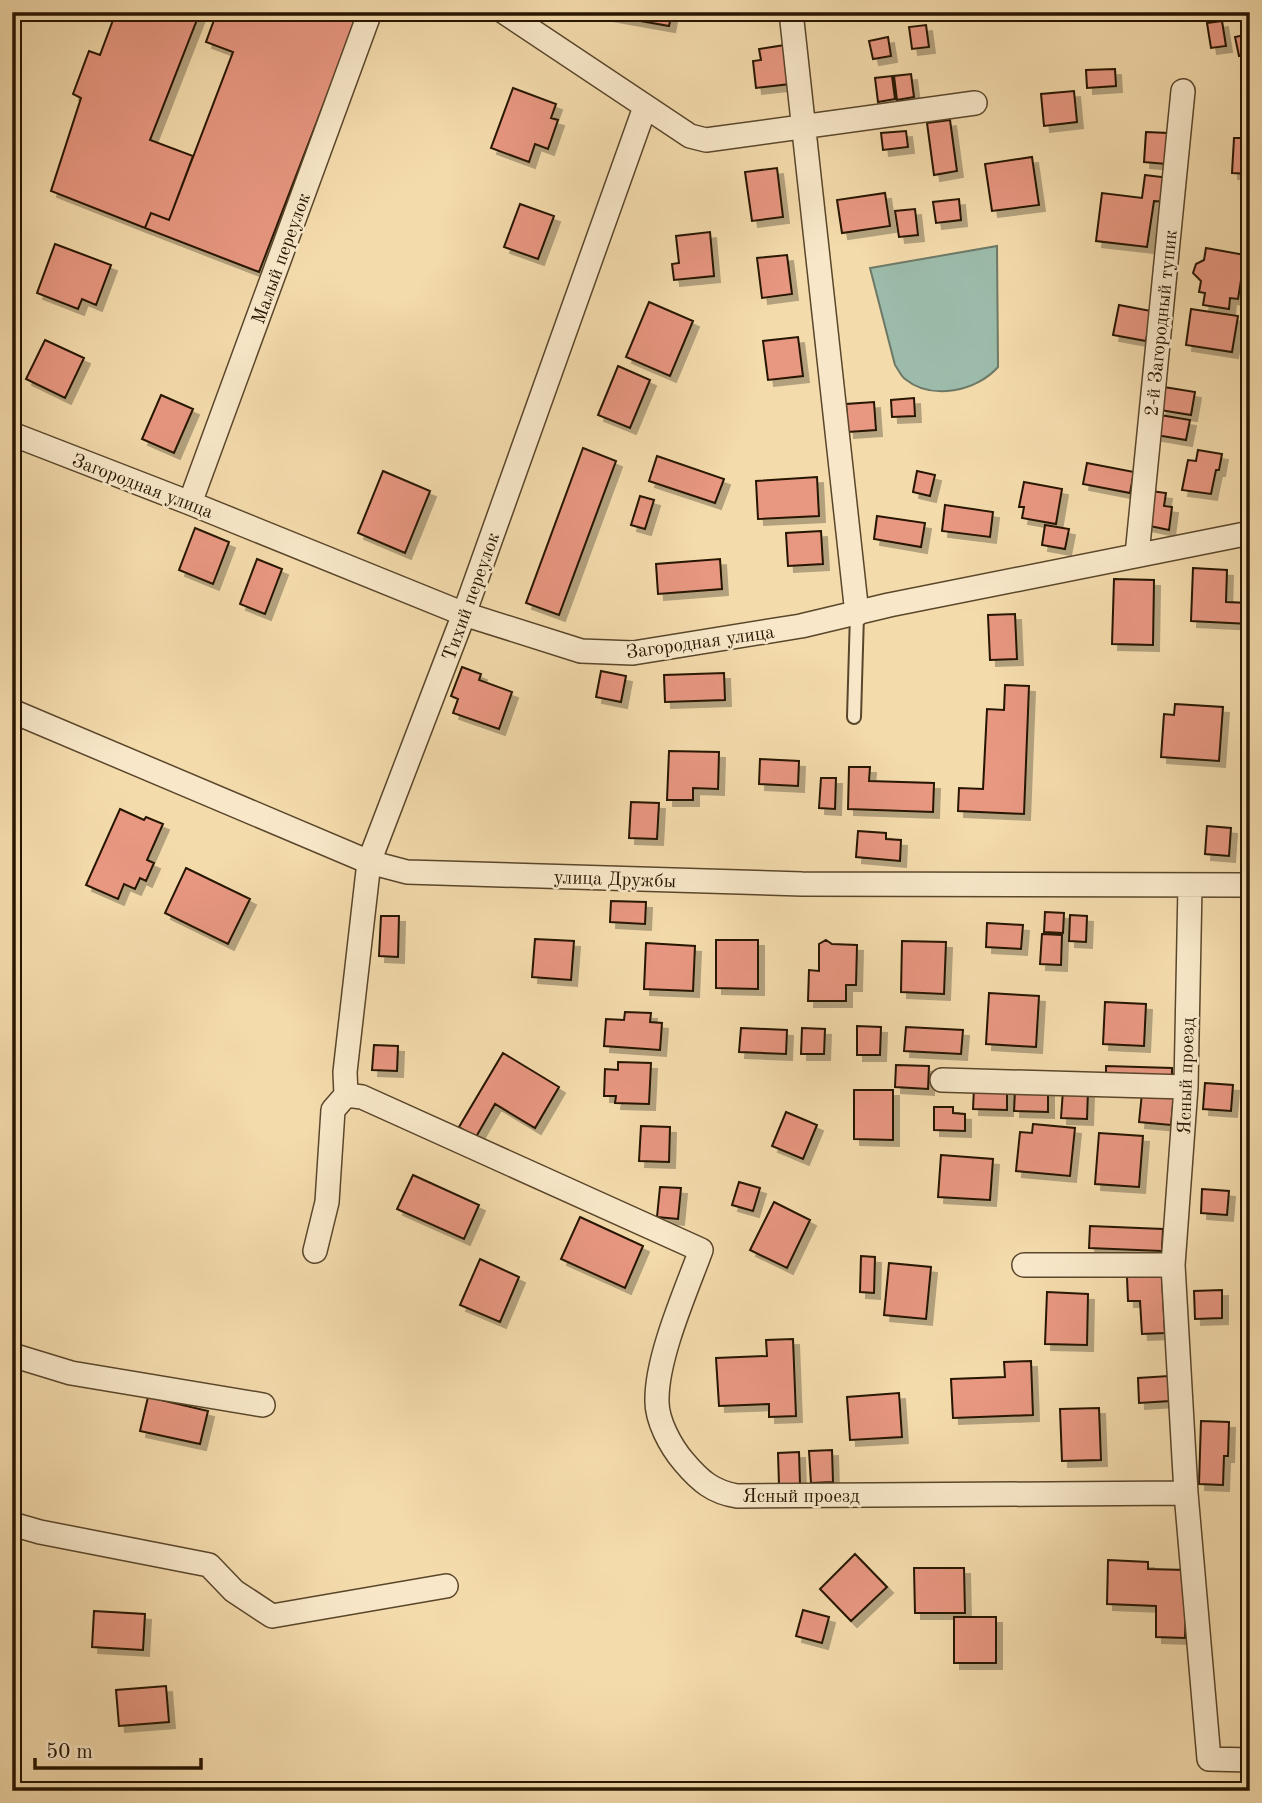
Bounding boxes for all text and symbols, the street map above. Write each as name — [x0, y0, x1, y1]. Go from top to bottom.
street label: Малый переулок — [250, 190, 315, 327]
street label: 2-й Загородный тупик — [1143, 229, 1182, 417]
street label: Загородная улица — [69, 452, 216, 523]
street label: Тихий переулок — [440, 530, 504, 663]
street label: Загородная улица — [625, 624, 776, 663]
street label: улица Дружбы — [553, 869, 676, 892]
street label: Ясный проезд — [1176, 1017, 1199, 1135]
street label: Ясный проезд — [742, 1488, 860, 1507]
scale bar — [35, 1726, 201, 1770]
text: 50 m — [46, 1742, 93, 1763]

